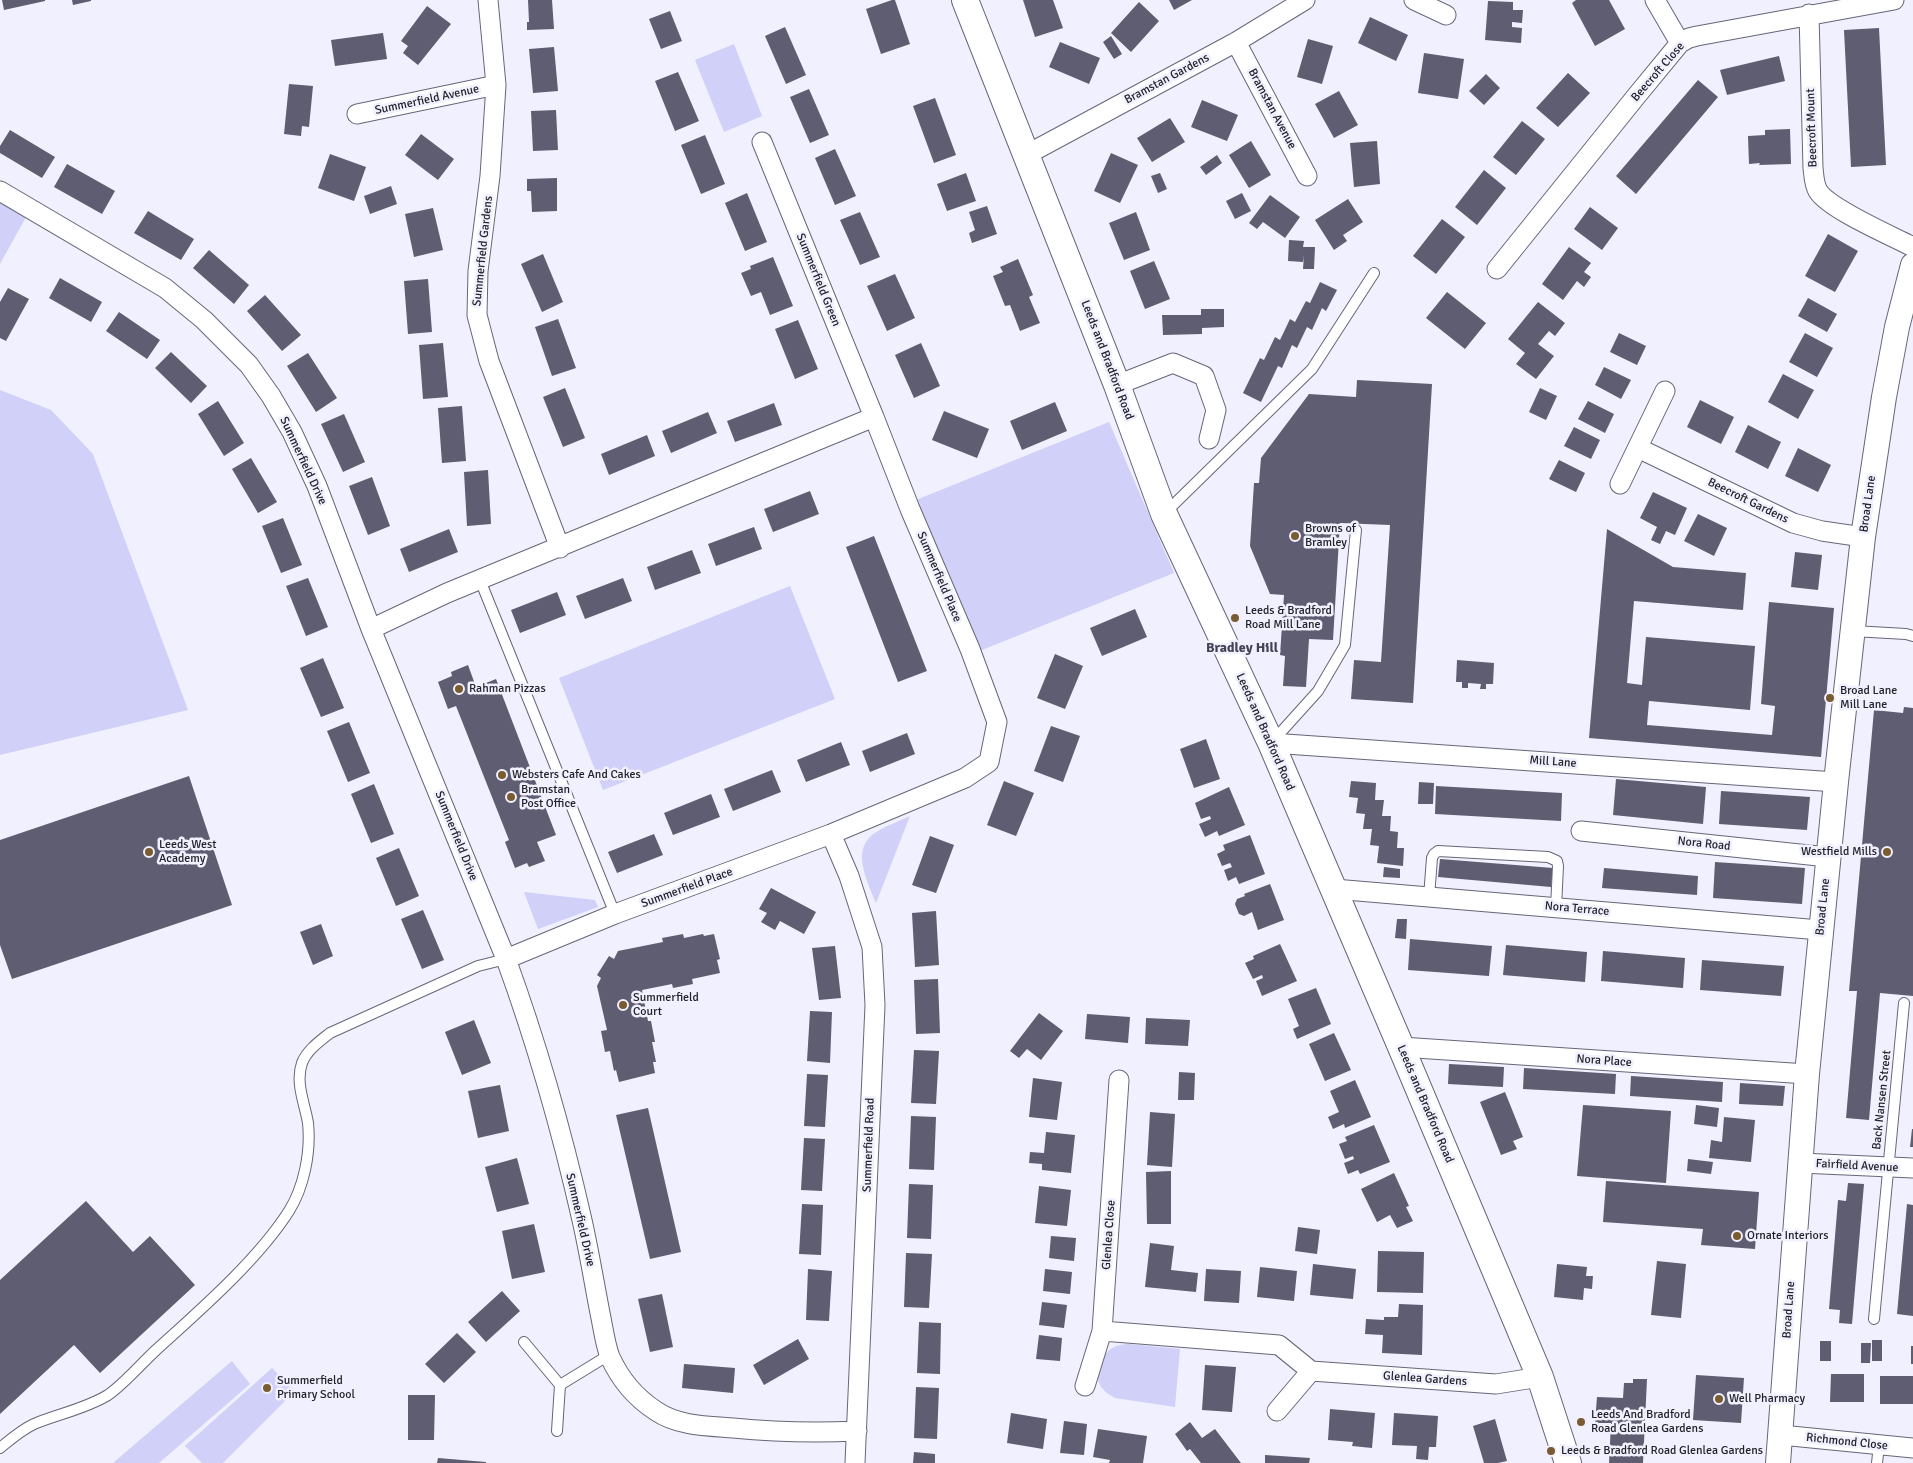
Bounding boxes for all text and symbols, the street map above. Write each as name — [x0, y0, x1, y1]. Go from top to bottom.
street label: Beecroft Close — [1628, 39, 1688, 105]
street label: Bramstan Gardens — [1122, 51, 1212, 107]
street label: Bramstan Avenue — [1245, 66, 1299, 152]
street label: Summerfield Avenue — [374, 82, 480, 118]
street label: Beecroft Mount — [1803, 88, 1821, 168]
street label: Summerfield Gardens — [470, 195, 496, 307]
street label: Summerfield Green — [793, 231, 843, 329]
street label: Leeds and Bradford Road — [1078, 298, 1136, 422]
street label: Summerfield Drive — [276, 415, 330, 507]
street label: Beecroft Gardens — [1705, 475, 1791, 527]
street label: Broad Lane — [1857, 475, 1879, 533]
place label: Browns of Bramley — [1305, 522, 1356, 550]
street label: Summerfield Place — [914, 530, 964, 624]
marker: Browns of Bramley — [1289, 530, 1301, 542]
place label: Leeds & Bradford Road Mill Lane — [1245, 604, 1332, 632]
marker: Leeds & Bradford Road Mill Lane — [1229, 612, 1241, 624]
district label: Bradley Hill — [1206, 640, 1278, 656]
street label: Leeds and Bradford Road — [1233, 671, 1297, 793]
place label: Rahman Pizzas — [469, 682, 546, 696]
marker: Rahman Pizzas — [453, 683, 465, 695]
place label: Broad Lane Mill Lane — [1840, 684, 1897, 712]
marker: Broad Lane Mill Lane — [1824, 692, 1836, 704]
street label: Mill Lane — [1529, 753, 1577, 771]
place label: Websters Cafe And Cakes — [512, 768, 641, 782]
marker: Websters Cafe And Cakes — [496, 769, 508, 781]
place label: Bramstan Post Office — [521, 783, 576, 811]
street label: Summerfield Drive — [431, 789, 481, 883]
marker: Bramstan Post Office — [505, 791, 517, 803]
street label: Nora Road — [1677, 834, 1731, 854]
place label: Leeds West Academy — [159, 838, 216, 866]
place label: Westfield Mills — [1801, 845, 1877, 859]
marker: Leeds West Academy — [143, 846, 155, 858]
marker: Westfield Mills — [1881, 846, 1893, 858]
street label: Summerfield Place — [639, 865, 735, 911]
street label: Broad Lane — [1813, 878, 1833, 936]
street label: Nora Terrace — [1544, 899, 1610, 919]
place label: Summerfield Court — [633, 991, 699, 1019]
marker: Summerfield Court — [617, 999, 629, 1011]
street label: Leeds and Bradford Road — [1394, 1043, 1456, 1165]
street label: Back Nansen Street — [1870, 1049, 1894, 1151]
street label: Nora Place — [1576, 1052, 1632, 1070]
street label: Summerfield Road — [860, 1098, 878, 1192]
street label: Fairfield Avenue — [1815, 1157, 1899, 1175]
street label: Summerfield Drive — [562, 1172, 598, 1268]
street label: Glenlea Close — [1099, 1200, 1119, 1270]
place label: Ornate Interiors — [1747, 1229, 1828, 1243]
marker: Ornate Interiors — [1731, 1230, 1743, 1242]
street label: Broad Lane — [1780, 1281, 1798, 1339]
street label: Glenlea Gardens — [1383, 1369, 1467, 1389]
place label: Summerfield Primary School — [277, 1374, 355, 1402]
marker: Summerfield Primary School — [261, 1382, 273, 1394]
place label: Well Pharmacy — [1729, 1392, 1805, 1406]
marker: Well Pharmacy — [1713, 1393, 1725, 1405]
place label: Leeds And Bradford Road Glenlea Gardens — [1591, 1408, 1703, 1436]
marker: Leeds And Bradford Road Glenlea Gardens — [1575, 1416, 1587, 1428]
street label: Richmond Close — [1805, 1431, 1889, 1453]
place label: Leeds & Bradford Road Glenlea Gardens — [1561, 1444, 1763, 1458]
marker: Leeds & Bradford Road Glenlea Gardens — [1545, 1445, 1557, 1457]

